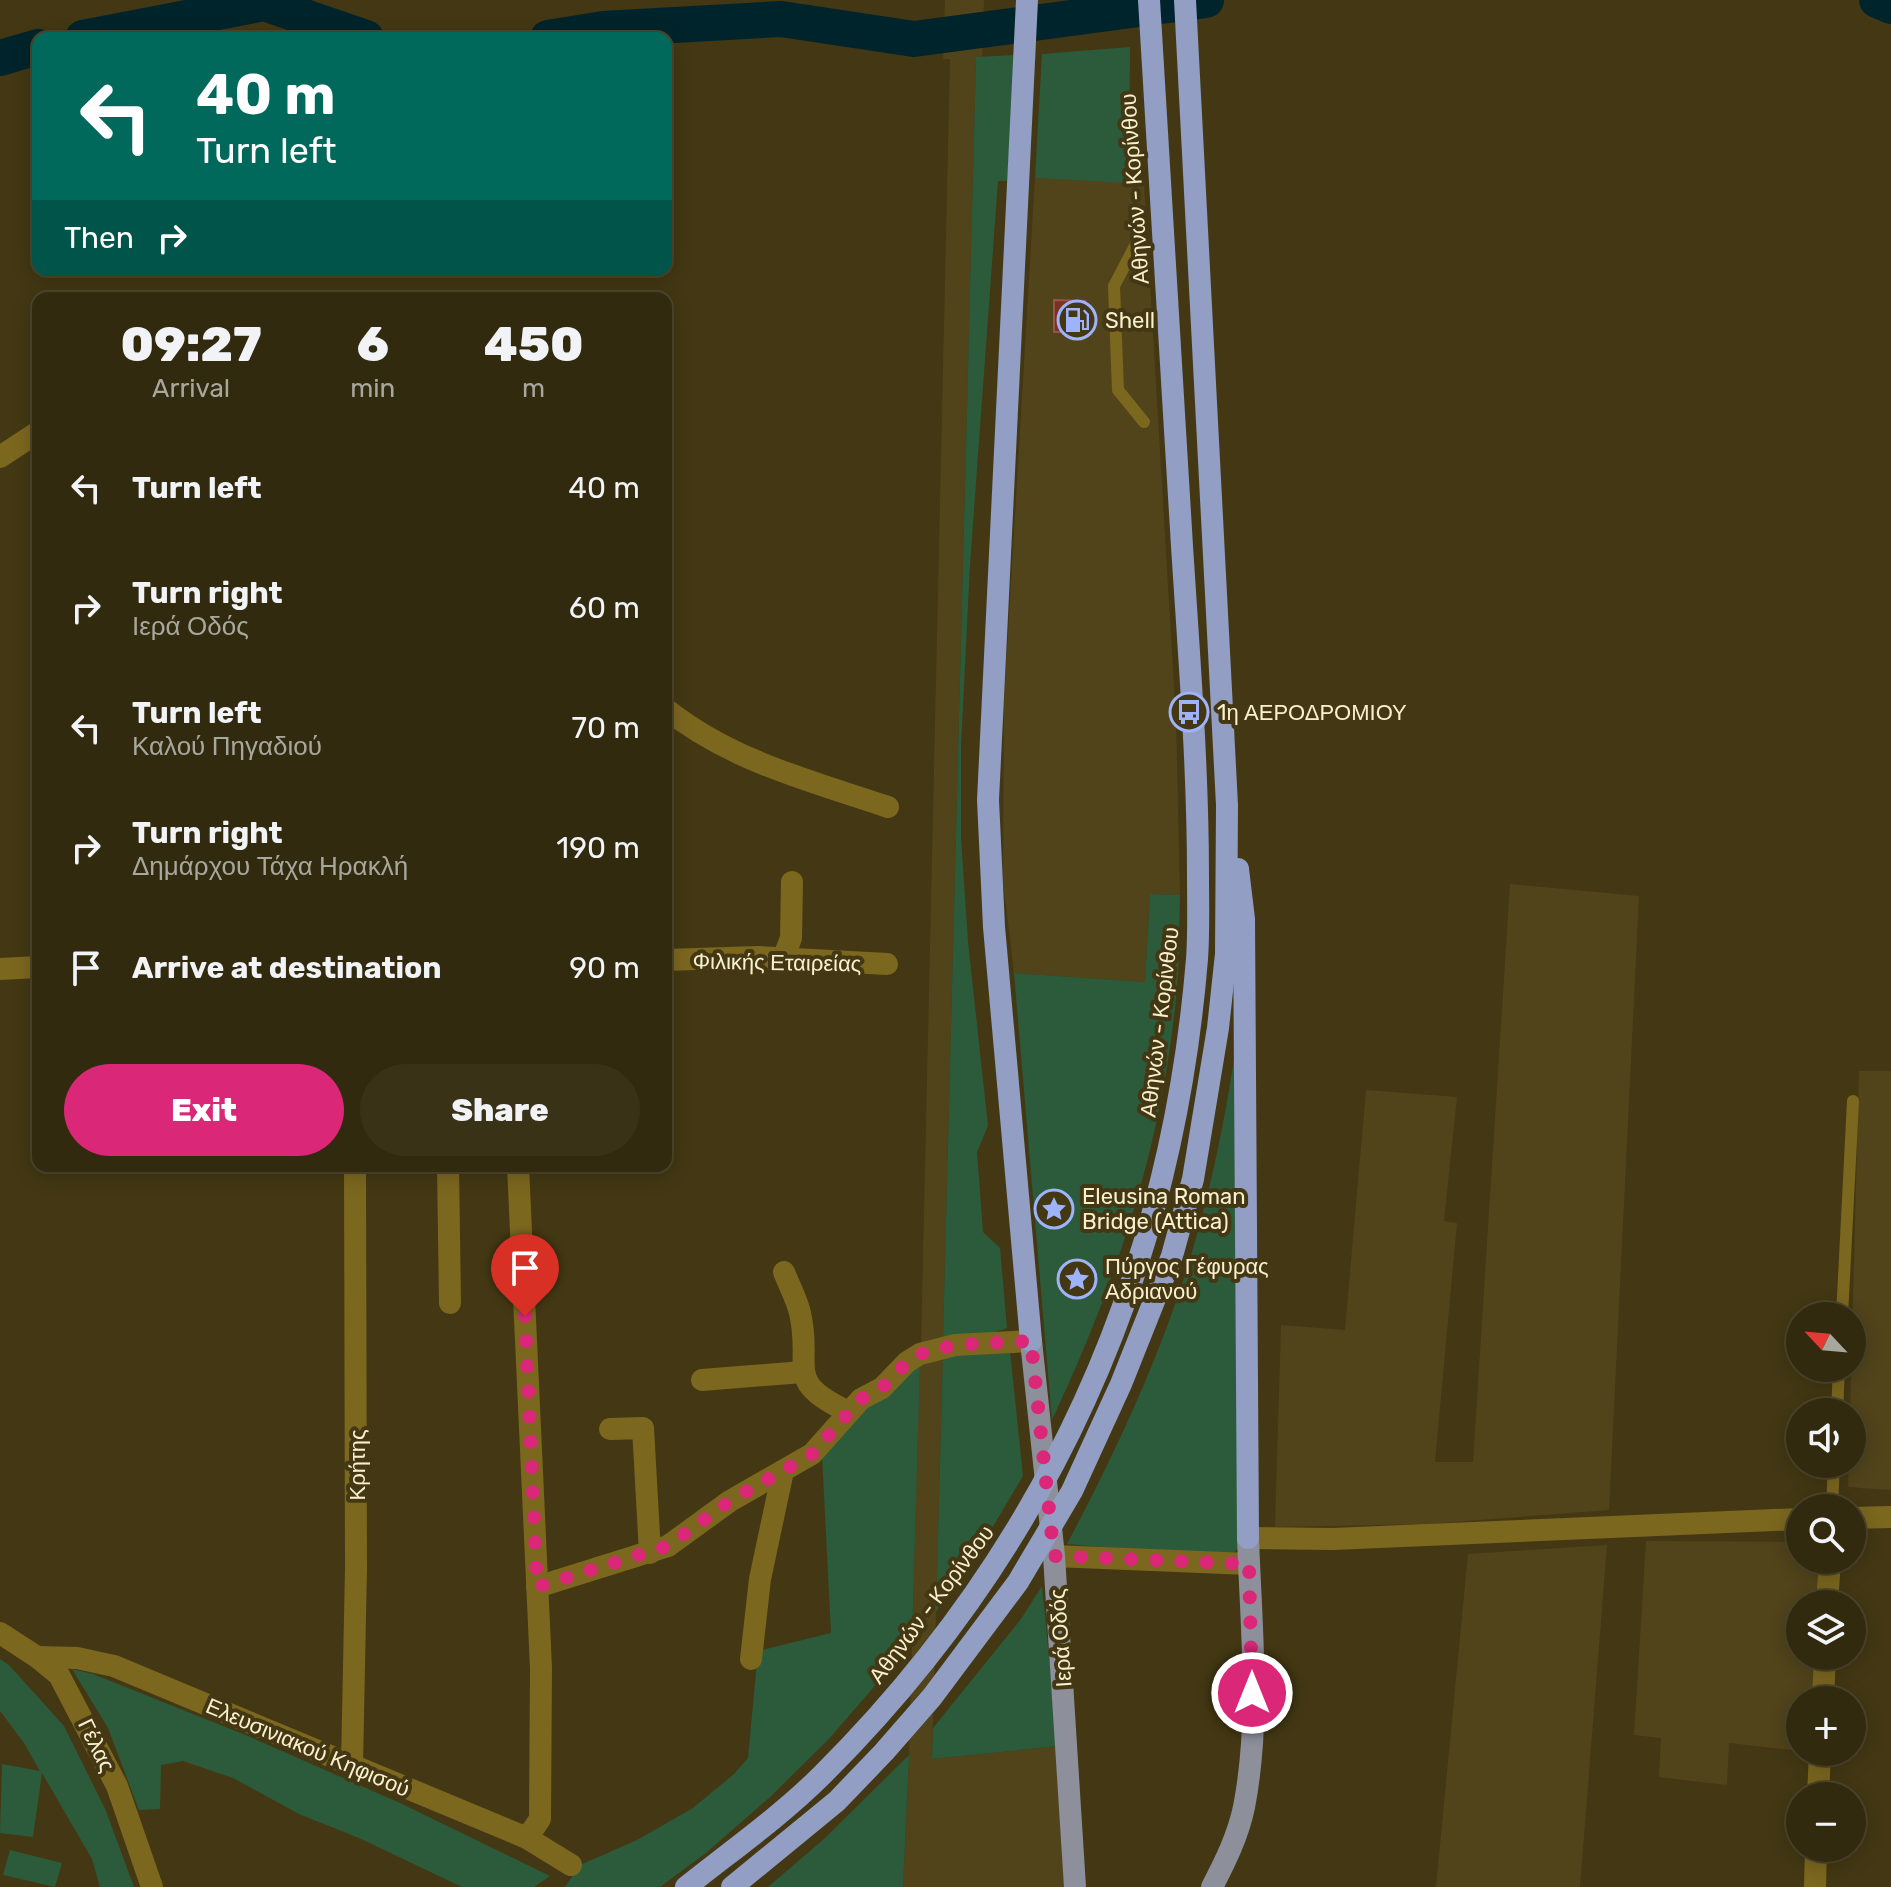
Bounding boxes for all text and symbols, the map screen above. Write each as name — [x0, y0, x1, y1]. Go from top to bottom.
text: 40 m — [196, 62, 336, 128]
icon: left — [64, 64, 168, 168]
street label: Αθηνών - Κορίνθου — [1114, 93, 1155, 285]
text: Turn left — [196, 129, 337, 172]
icon: right — [150, 216, 194, 260]
text: Then — [64, 220, 134, 256]
fuel station icon: Shell — [1056, 299, 1098, 341]
place label: Shell — [1105, 307, 1155, 334]
text: 09:27 — [120, 316, 262, 373]
text: 6 — [357, 316, 389, 373]
text: 450 — [484, 316, 584, 373]
text: Arrival — [152, 373, 230, 404]
text: min — [350, 373, 395, 404]
text: m — [522, 373, 545, 404]
icon: left — [64, 466, 108, 510]
text: Turn left — [132, 470, 262, 506]
text: 40 m — [568, 470, 640, 506]
text: Turn right — [132, 575, 283, 611]
icon: right — [64, 586, 108, 630]
text: 60 m — [569, 590, 640, 626]
text: Ιερά Οδός — [132, 611, 249, 642]
bus stop icon: 1η ΑΕΡΟΔΡΟΜΙΟΥ — [1168, 691, 1210, 733]
text: Turn left — [132, 695, 262, 731]
place label: 1η ΑΕΡΟΔΡΟΜΙΟΥ — [1217, 699, 1407, 726]
icon: left — [64, 706, 108, 750]
text: 70 m — [572, 710, 640, 746]
text: Καλού Πηγαδιού — [132, 731, 322, 762]
text: Turn right — [132, 815, 283, 851]
icon: right — [64, 826, 108, 870]
text: 190 m — [556, 830, 640, 866]
text: Δημάρχου Τάχα Ηρακλή — [132, 851, 408, 882]
street label: Αθηνών - Κορίνθου — [1134, 925, 1185, 1119]
icon: arrive — [64, 946, 108, 990]
street label: Φιλικής Εταιρείας — [692, 948, 862, 977]
text: Arrive at destination — [132, 950, 442, 986]
text: 90 m — [569, 950, 640, 986]
button: Exit — [64, 1064, 344, 1156]
button: Share — [360, 1064, 640, 1156]
place label: Eleusina Roman Bridge (Attica) — [1082, 1183, 1246, 1235]
place icon: Eleusina Roman Bridge (Attica) — [1033, 1188, 1075, 1230]
pin — [491, 1234, 559, 1316]
icon: arrive — [503, 1246, 547, 1290]
place label: Πύργος Γέφυρας Αδριανού — [1105, 1253, 1269, 1305]
place icon: Πύργος Γέφυρας Αδριανού — [1056, 1258, 1098, 1300]
north arrow — [1786, 1302, 1866, 1382]
map controls — [1786, 1302, 1866, 1862]
button: sound — [1786, 1398, 1866, 1478]
street label: Κρήτης — [344, 1430, 371, 1500]
button: search — [1786, 1494, 1866, 1574]
street label: Αθηνών - Κορίνθου — [863, 1520, 1000, 1689]
street label: Ιερά Οδός — [1044, 1588, 1077, 1688]
button: layers — [1786, 1590, 1866, 1670]
position arrow — [1210, 1651, 1294, 1735]
button: + — [1786, 1686, 1866, 1766]
street label: Ελευσινιακού Κηφισού — [202, 1692, 414, 1803]
street label: Γέλας — [72, 1714, 121, 1776]
button: − — [1786, 1782, 1866, 1862]

